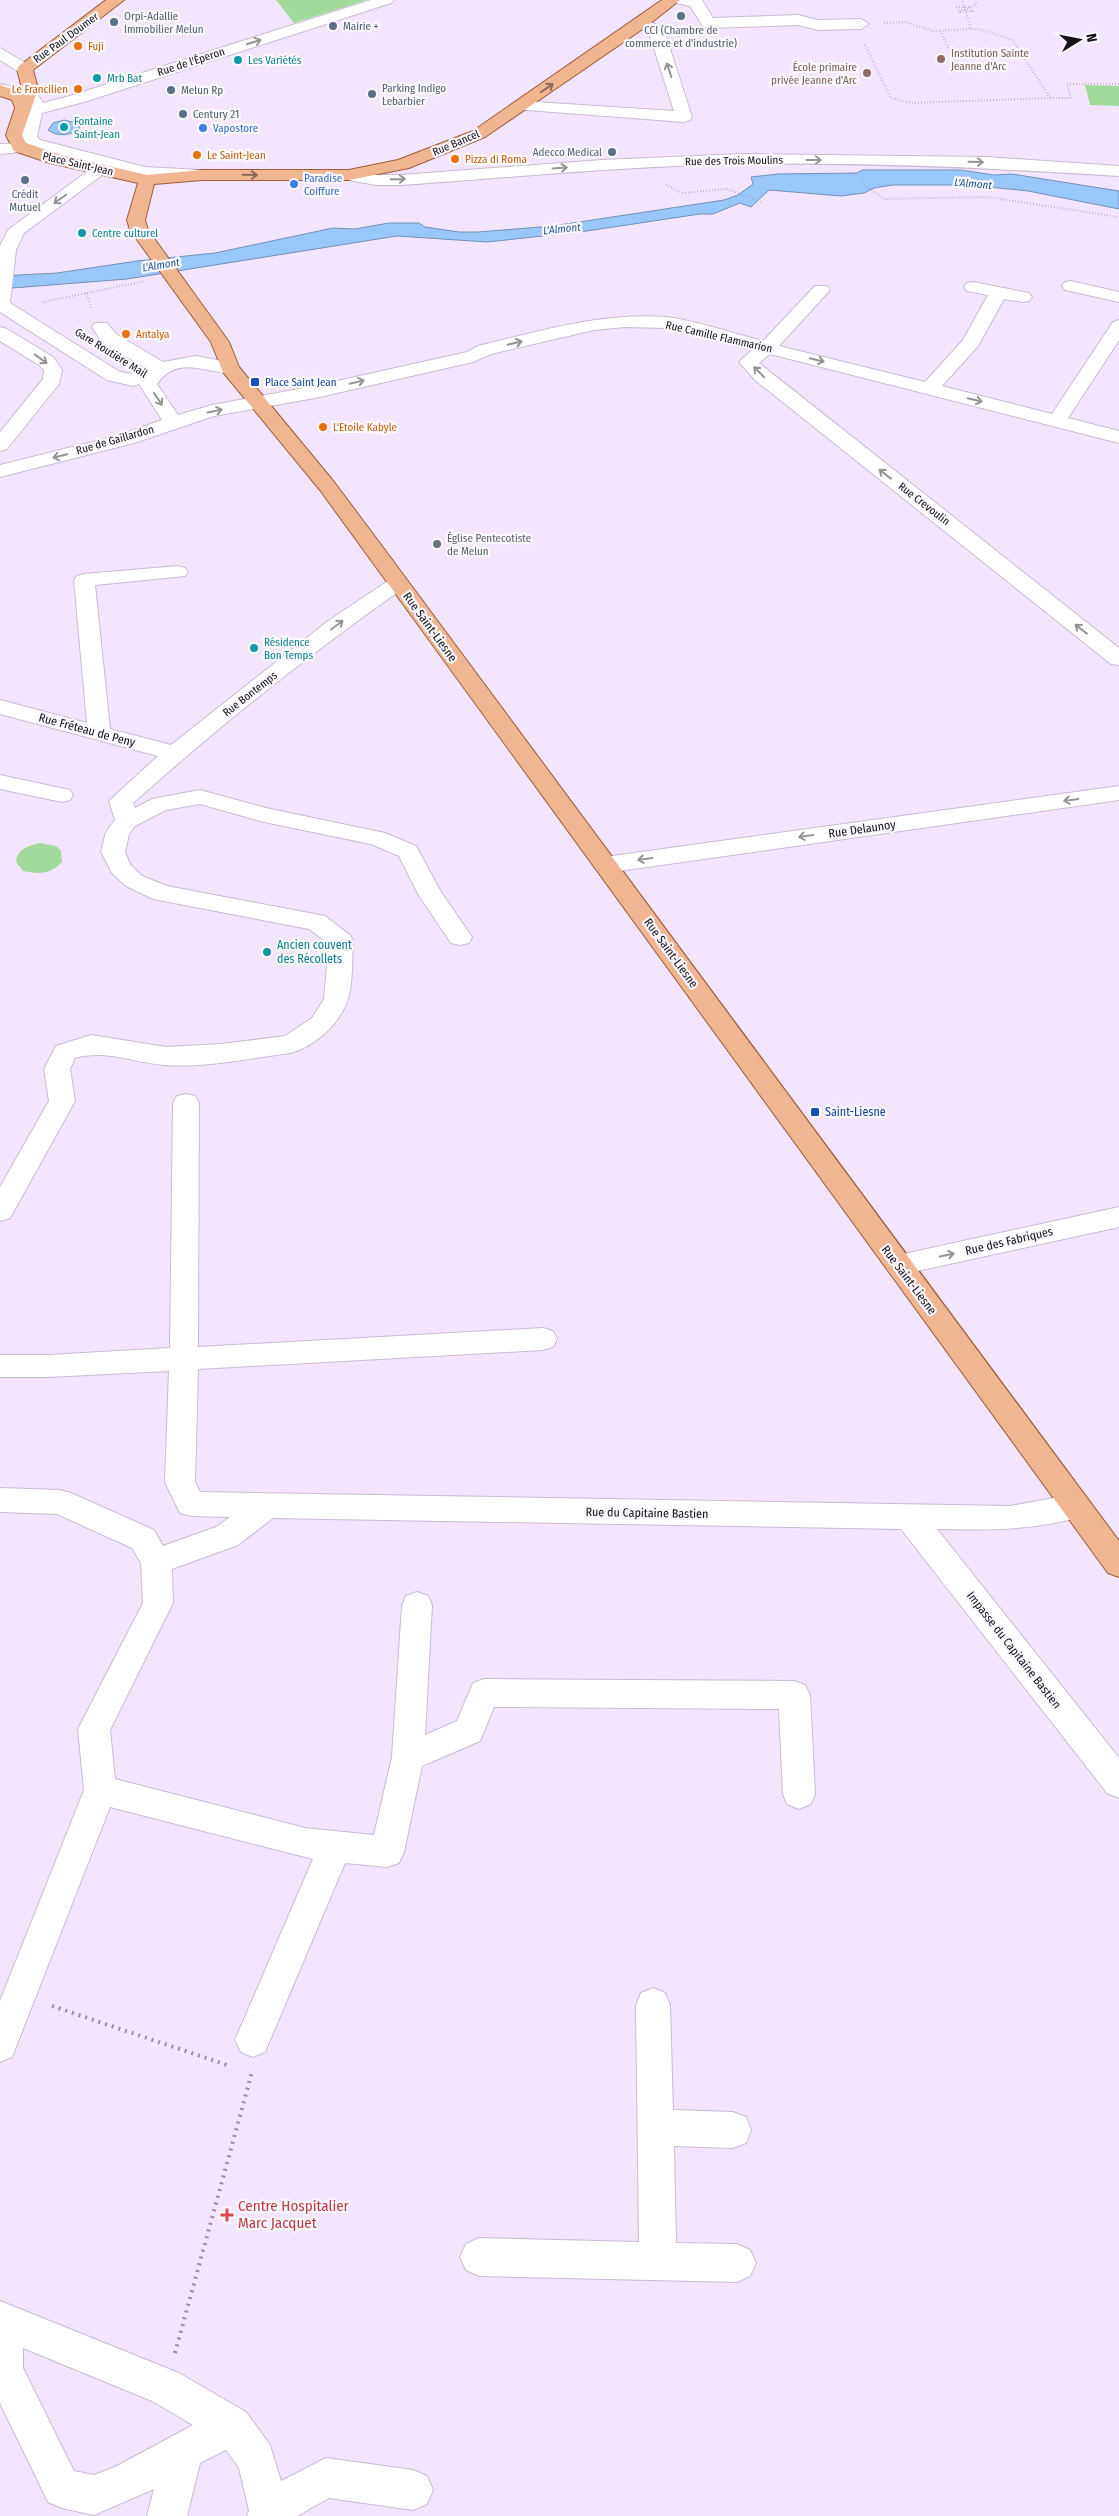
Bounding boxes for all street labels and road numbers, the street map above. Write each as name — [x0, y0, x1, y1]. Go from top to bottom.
street label: Rue Paul Doumer — [31, 10, 101, 66]
street label: Rue de l'Éperon — [155, 44, 226, 79]
street label: Rue Bancel — [431, 127, 482, 159]
street label: Place Saint-Jean — [41, 150, 115, 178]
street label: Rue des Trois Moulins — [685, 154, 783, 168]
street label: Rue Camille Flammarion — [664, 318, 774, 356]
street label: Gare Routière Mail — [72, 326, 150, 381]
street label: Rue de Gaillardon — [75, 423, 155, 457]
street label: Rue Crevoulin — [896, 480, 952, 528]
street label: Rue Saint-Liesne — [400, 590, 460, 664]
street label: Rue Bontemps — [220, 669, 280, 719]
street label: Rue Fréteau de Peny — [37, 710, 137, 750]
street label: Rue Delaunoy — [828, 817, 897, 841]
street label: Rue Saint-Liesne — [641, 916, 701, 990]
street label: Rue des Fabriques — [964, 1224, 1054, 1258]
street label: Rue Saint-Liesne — [879, 1243, 939, 1317]
street label: Rue du Capitaine Bastien — [585, 1505, 709, 1521]
street label: Impasse du Capitaine Bastien — [964, 1589, 1064, 1711]

